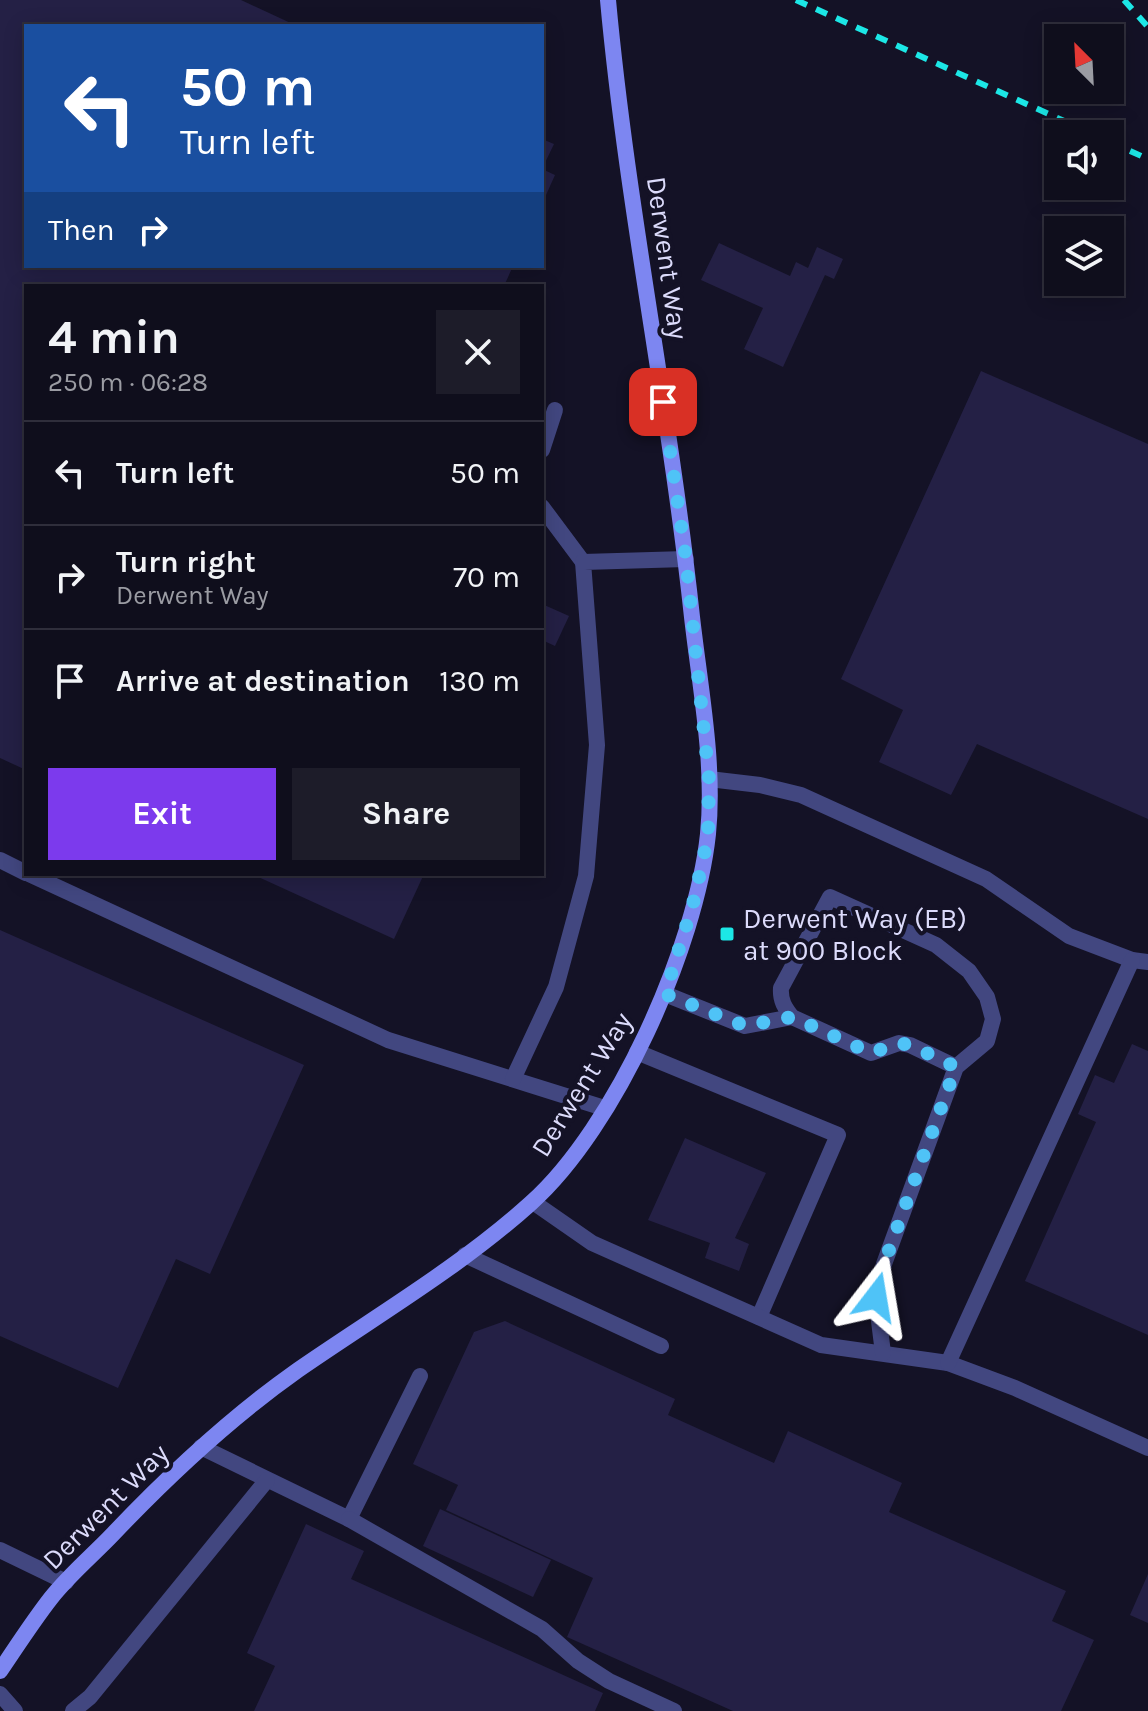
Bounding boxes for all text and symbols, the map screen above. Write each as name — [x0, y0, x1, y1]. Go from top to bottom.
north arrow — [1044, 24, 1124, 104]
map controls — [1044, 24, 1124, 296]
text: 50 m — [180, 54, 315, 119]
icon: left — [48, 56, 152, 160]
button: sound — [1044, 120, 1124, 200]
text: Turn left — [180, 121, 315, 163]
street label: Derwent Way — [640, 174, 695, 342]
icon: right — [131, 208, 175, 252]
text: Then — [48, 212, 115, 248]
button: layers — [1044, 216, 1124, 296]
text: 4 min — [48, 309, 180, 365]
button: close — [436, 310, 520, 394]
text: 250 m · 06:28 — [48, 367, 208, 398]
pin — [629, 368, 697, 436]
icon: arrive — [641, 380, 685, 424]
icon: left — [48, 451, 92, 495]
text: Turn left — [116, 455, 234, 491]
text: 50 m — [450, 455, 520, 491]
text: Turn right — [116, 544, 256, 580]
icon: right — [48, 555, 92, 599]
text: 70 m — [453, 559, 520, 595]
text: Derwent Way — [116, 580, 269, 611]
icon: arrive — [48, 659, 92, 703]
text: Arrive at destination — [116, 663, 410, 699]
text: 130 m — [439, 663, 520, 699]
button: Exit — [48, 768, 276, 860]
button: Share — [292, 768, 520, 860]
place label: Derwent Way (EB) at 900 Block — [743, 902, 967, 967]
marker: Derwent Way (EB) at 900 Block — [718, 925, 736, 943]
street label: Derwent Way — [524, 1006, 639, 1163]
position arrow — [834, 1255, 918, 1339]
street label: Derwent Way — [36, 1437, 175, 1576]

